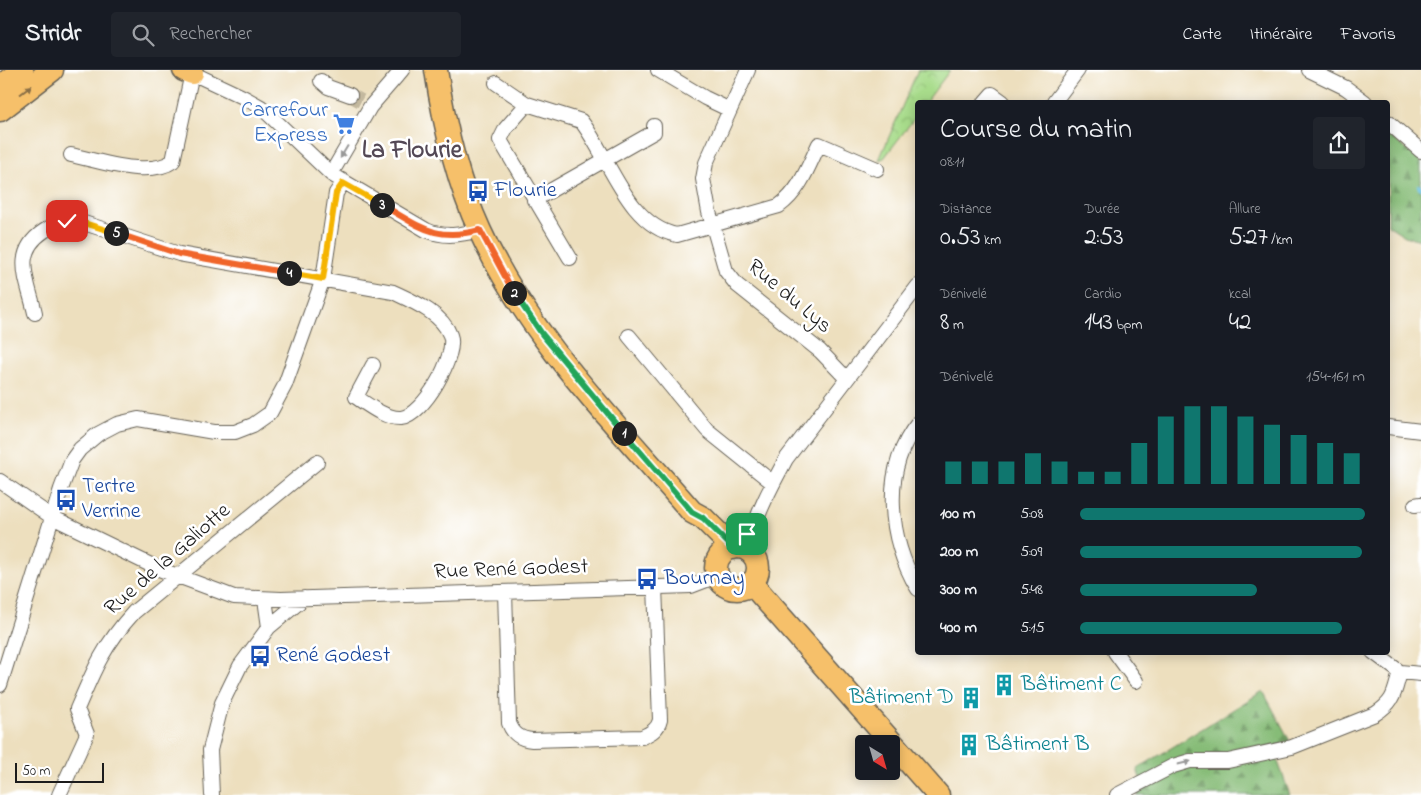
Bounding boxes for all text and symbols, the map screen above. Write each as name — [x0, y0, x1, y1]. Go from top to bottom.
search box — [111, 12, 461, 57]
text: Stridr — [25, 17, 81, 52]
icon: search — [129, 21, 157, 49]
text: Rechercher — [169, 21, 252, 48]
text: Carte — [1182, 22, 1222, 48]
text: Itinéraire — [1250, 22, 1312, 48]
text: Favoris — [1340, 22, 1396, 48]
one-way arrow — [19, 85, 33, 95]
place label: Carrefour Express — [241, 95, 328, 152]
text: Course du matin — [940, 110, 1132, 151]
supermarket icon: Carrefour Express — [331, 111, 357, 137]
button: share — [1313, 117, 1365, 169]
district label: La Flourie — [362, 133, 463, 169]
one-way arrow — [339, 146, 348, 159]
text: 08:11 — [940, 150, 964, 174]
place label: Flourie — [493, 175, 557, 207]
bus stop icon: Flourie — [465, 178, 491, 204]
pin: 3 — [370, 192, 394, 218]
text: 3 — [380, 195, 385, 216]
text: Distance — [940, 199, 992, 220]
text: Durée — [1084, 199, 1119, 220]
text: Allure — [1229, 199, 1261, 220]
pin — [46, 200, 88, 242]
icon: check — [53, 207, 81, 235]
pin: 5 — [104, 220, 128, 246]
text: 0.53 — [940, 220, 981, 256]
text: 2:53 — [1084, 220, 1124, 256]
text: 5:27 — [1229, 220, 1268, 256]
text: 5 — [112, 223, 121, 244]
text: km — [981, 230, 1001, 251]
text: /km — [1268, 230, 1293, 251]
street label: Rue du Lys — [739, 252, 838, 343]
pin: 4 — [276, 260, 302, 286]
text: 4 — [287, 263, 292, 284]
pin: 2 — [502, 280, 526, 306]
text: 2 — [511, 283, 518, 304]
text: Dénivelé — [940, 284, 987, 305]
text: Cardio — [1084, 284, 1122, 305]
text: kcal — [1229, 284, 1251, 305]
text: 8 — [940, 305, 949, 341]
text: 143 — [1084, 305, 1113, 341]
text: 42 — [1229, 305, 1251, 341]
text: m — [949, 315, 964, 336]
text: bpm — [1113, 315, 1142, 336]
text: Dénivelé — [940, 365, 993, 389]
text: 154–161 m — [1306, 365, 1365, 389]
pin: 1 — [612, 420, 636, 446]
text: 1 — [622, 423, 627, 444]
place label: Tertre Verrine — [81, 471, 141, 528]
bus stop icon: Tertre Verrine — [53, 487, 79, 513]
street label: Rue de la Galiotte — [98, 496, 238, 624]
text: 100 m — [940, 502, 975, 526]
text: 5:08 — [1020, 502, 1043, 526]
pin — [726, 513, 768, 555]
icon: arrive — [733, 520, 761, 548]
text: 200 m — [940, 540, 978, 564]
text: 5:09 — [1020, 540, 1042, 564]
street label: Rue René Godest — [433, 551, 589, 589]
place label: Bournay — [663, 563, 745, 596]
bus stop icon: Bournay — [634, 566, 660, 592]
text: 300 m — [940, 578, 977, 602]
text: 5:48 — [1020, 578, 1043, 602]
text: 400 m — [940, 616, 977, 640]
text: 5:15 — [1020, 616, 1045, 640]
place label: René Godest — [276, 640, 391, 672]
bus stop icon: René Godest — [247, 643, 273, 669]
place label: Bâtiment C — [1020, 669, 1122, 701]
building icon: Bâtiment C — [991, 672, 1017, 698]
place label: Bâtiment D — [848, 682, 954, 714]
building icon: Bâtiment D — [958, 685, 984, 711]
place label: Bâtiment B — [985, 729, 1090, 761]
building icon: Bâtiment B — [956, 732, 982, 758]
north arrow — [855, 735, 900, 780]
map controls — [855, 735, 900, 780]
one-way arrow — [1177, 759, 1192, 767]
scale bar — [15, 760, 104, 783]
text: 50 m — [22, 761, 50, 782]

